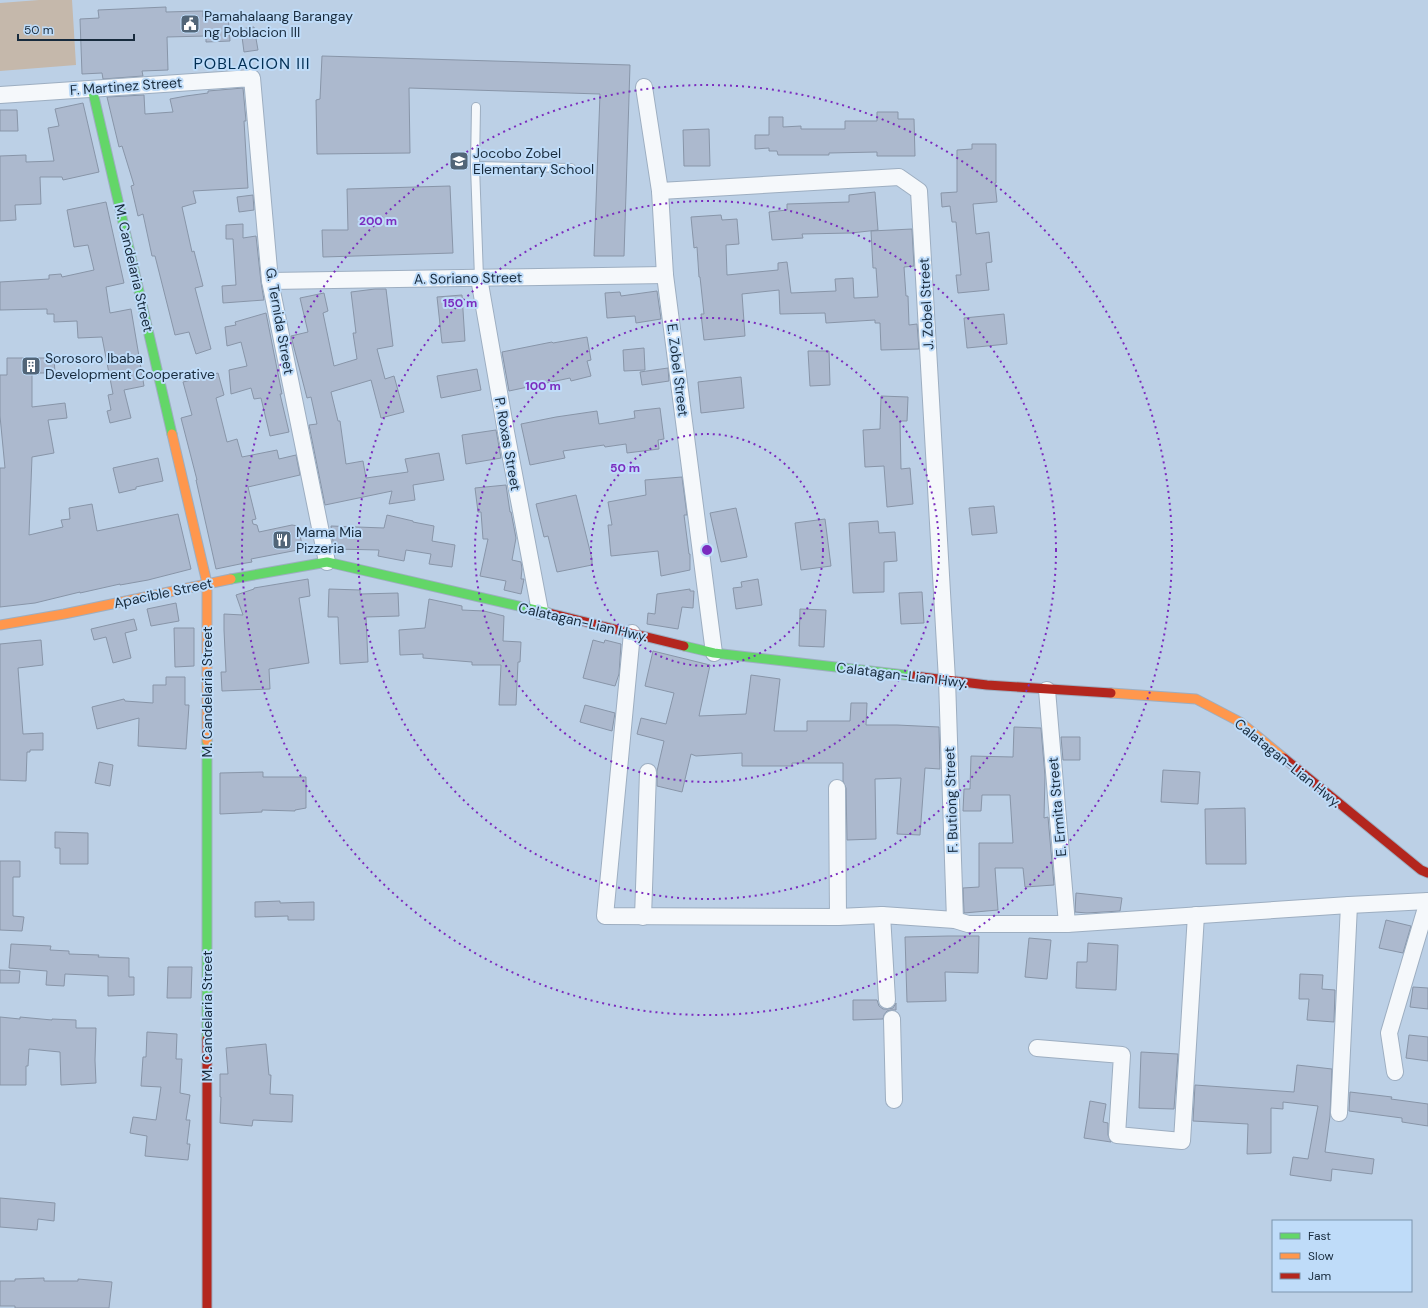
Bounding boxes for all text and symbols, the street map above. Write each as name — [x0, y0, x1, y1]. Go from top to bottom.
place label: Pamahalaang Barangay ng Poblacion III — [204, 7, 353, 41]
public building icon: Pamahalaang Barangay ng Poblacion III — [179, 13, 201, 35]
scale bar — [18, 16, 134, 42]
text: 50 m — [24, 22, 53, 38]
district label: POBLACION III — [194, 53, 310, 74]
street label: F. Martinez Street — [69, 73, 183, 99]
place label: Jocobo Zobel Elementary School — [473, 144, 594, 178]
school or university icon: Jocobo Zobel Elementary School — [448, 150, 470, 172]
street label: M. Candelaria Street — [110, 202, 158, 334]
text: 200 m — [359, 213, 397, 229]
street label: J. Zobel Street — [915, 257, 937, 351]
street label: G. Ternida Street — [262, 266, 298, 376]
street label: A. Soriano Street — [414, 268, 522, 288]
text: 150 m — [443, 295, 477, 311]
street label: E. Zobel Street — [663, 322, 693, 418]
place label: Sorosoro Ibaba Development Cooperative — [45, 349, 215, 383]
building icon: Sorosoro Ibaba Development Cooperative — [20, 355, 42, 377]
text: 100 m — [525, 378, 561, 394]
street label: P. Roxas Street — [491, 396, 525, 492]
text: 50 m — [610, 460, 640, 476]
place label: Mama Mia Pizzeria — [296, 523, 362, 557]
restaurant icon: Mama Mia Pizzeria — [271, 529, 293, 551]
centre of rings — [700, 543, 714, 557]
street label: Apacible Street — [112, 574, 214, 612]
street label: Calatagan-Lian Hwy. — [517, 598, 650, 646]
street label: M. Candelaria Street — [198, 627, 216, 757]
street label: Calatagan-Lian Hwy. — [835, 658, 969, 692]
street label: Calatagan-Lian Hwy. — [1231, 714, 1345, 812]
street label: F. Butiong Street — [940, 747, 962, 853]
street label: E. Ermita Street — [1044, 756, 1070, 858]
street label: M. Candelaria Street — [198, 951, 216, 1081]
legend — [1272, 1220, 1412, 1292]
text: Fast — [1308, 1228, 1331, 1244]
text: Slow — [1308, 1248, 1334, 1264]
text: Jam — [1308, 1268, 1331, 1284]

